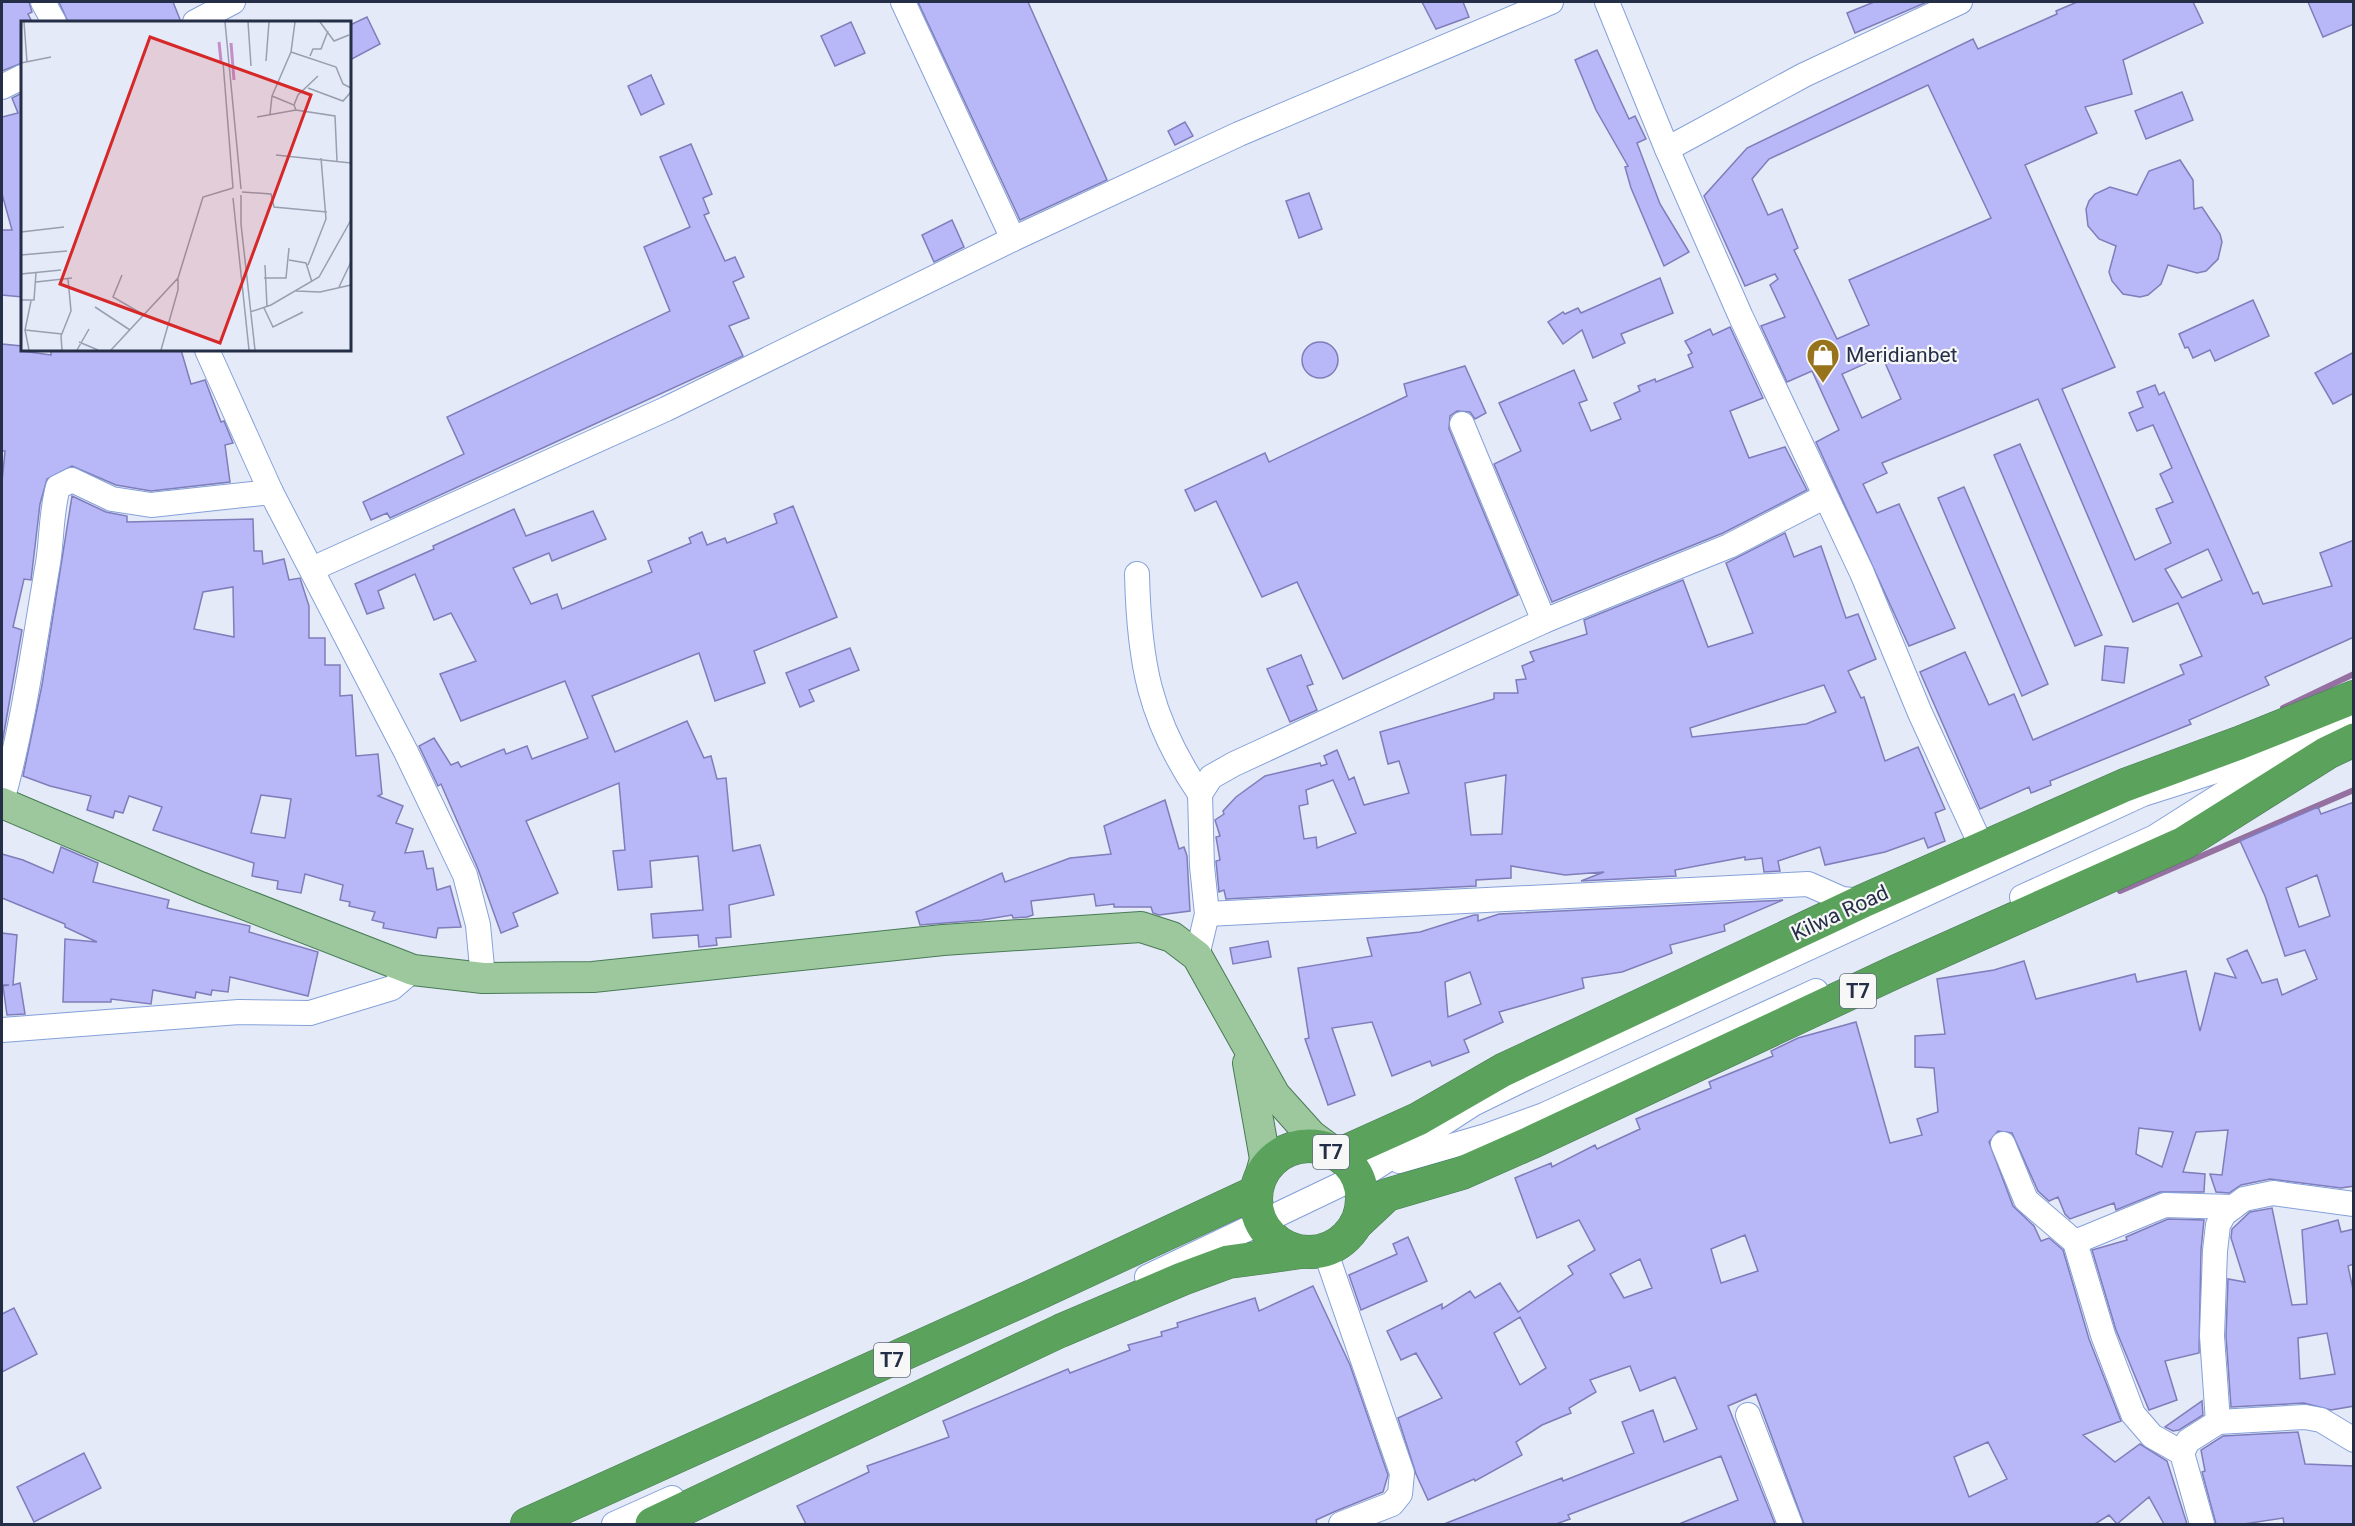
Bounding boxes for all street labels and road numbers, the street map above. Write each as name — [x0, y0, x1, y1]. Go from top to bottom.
street label: Kilwa Road — [1788, 880, 1892, 946]
road number: T7 — [1840, 974, 1876, 1008]
road number: T7 — [1313, 1135, 1349, 1169]
road number: T7 — [874, 1343, 910, 1377]

